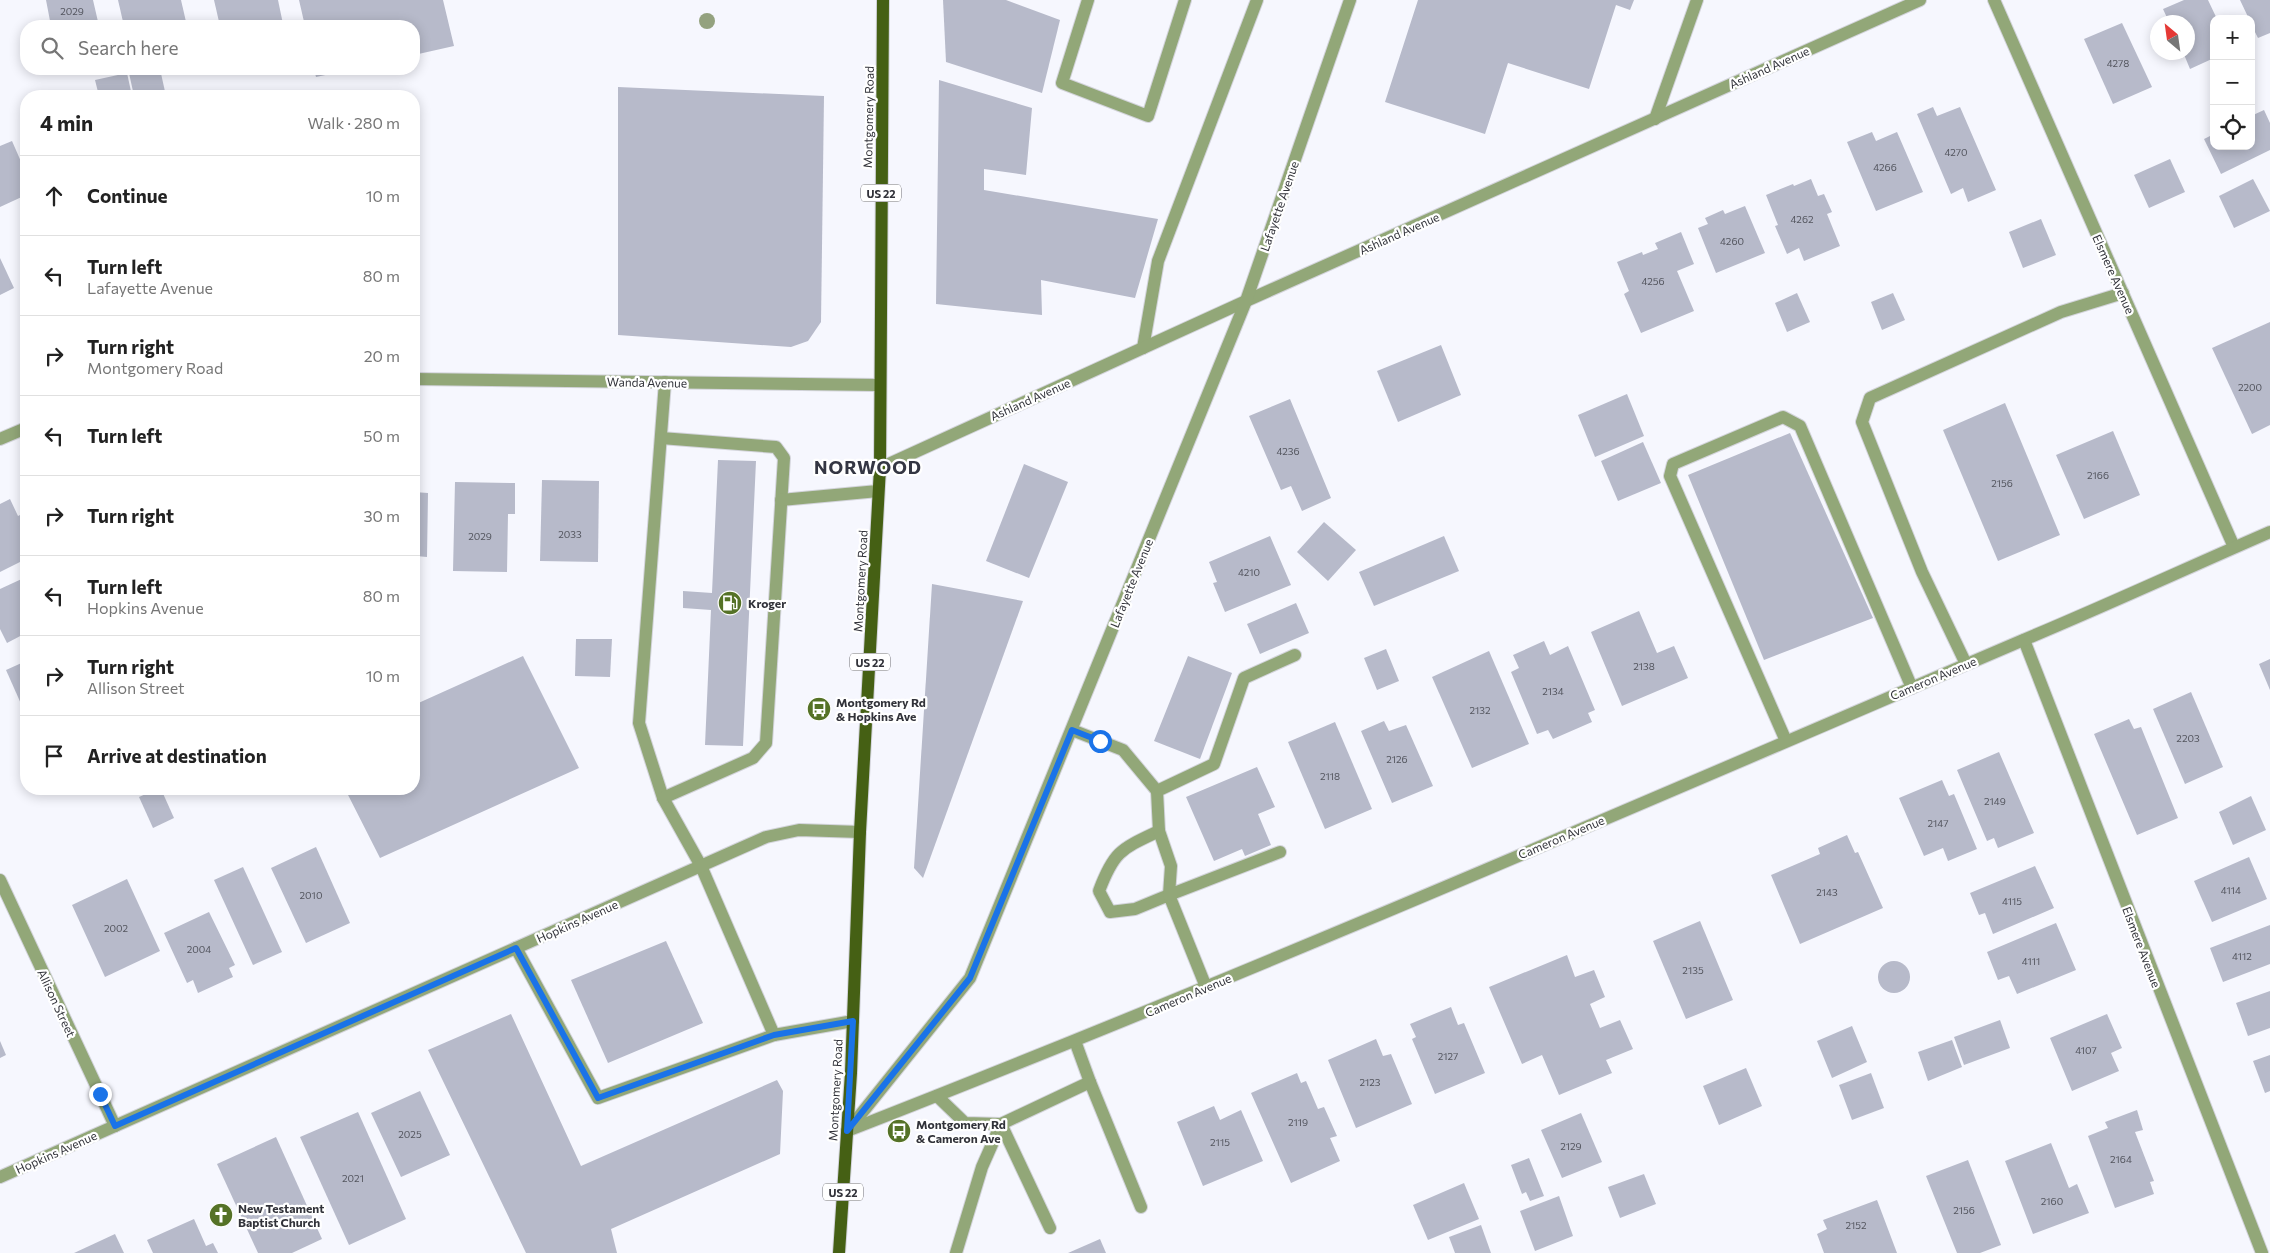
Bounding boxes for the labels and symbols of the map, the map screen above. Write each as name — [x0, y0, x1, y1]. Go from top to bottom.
house number: 2029 — [60, 5, 84, 17]
north arrow — [2150, 15, 2195, 60]
street label: Ashland Avenue — [1727, 43, 1811, 91]
house number: 4278 — [2107, 57, 2129, 69]
street label: Montgomery Road — [860, 66, 876, 168]
house number: 4270 — [1944, 146, 1968, 158]
street label: Lafayette Avenue — [1257, 159, 1301, 253]
house number: 4266 — [1873, 161, 1897, 173]
road number: US 22 — [861, 184, 901, 202]
street label: Ashland Avenue — [1357, 209, 1441, 257]
house number: 4262 — [1791, 213, 1814, 225]
street label: Elsmere Avenue — [2090, 232, 2138, 316]
house number: 4260 — [1720, 235, 1744, 247]
house number: 4256 — [1641, 275, 1665, 287]
street label: Wanda Avenue — [607, 374, 687, 390]
street label: Ashland Avenue — [988, 375, 1072, 423]
house number: 2200 — [2238, 381, 2262, 393]
house number: 4236 — [1276, 445, 1300, 457]
district label: NORWOOD — [814, 456, 922, 478]
house number: 2166 — [2087, 469, 2109, 481]
house number: 2156 — [1991, 477, 2013, 489]
house number: 2033 — [558, 528, 582, 540]
house number: 2029 — [468, 530, 492, 542]
street label: Montgomery Road — [850, 530, 870, 632]
street label: Lafayette Avenue — [1107, 537, 1155, 629]
house number: 4210 — [1238, 566, 1260, 578]
fuel station icon: Kroger — [717, 590, 743, 616]
place label: Kroger — [748, 596, 786, 610]
road number: US 22 — [850, 654, 890, 670]
street label: Cameron Avenue — [1888, 654, 1978, 702]
house number: 2138 — [1633, 660, 1655, 672]
house number: 2134 — [1542, 685, 1564, 697]
place label: Montgomery Rd & Hopkins Ave — [836, 695, 926, 723]
bus stop icon: Montgomery Rd & Hopkins Ave — [806, 696, 832, 722]
house number: 2132 — [1469, 704, 1491, 716]
route start — [1089, 730, 1112, 753]
house number: 2203 — [2176, 732, 2200, 744]
house number: 2126 — [1386, 753, 1408, 765]
house number: 2118 — [1320, 770, 1340, 782]
house number: 2149 — [1984, 795, 2006, 807]
street label: Cameron Avenue — [1516, 813, 1606, 861]
house number: 2147 — [1928, 817, 1948, 829]
house number: 4114 — [2221, 884, 2241, 896]
house number: 2143 — [1816, 886, 1838, 898]
house number: 2010 — [300, 889, 322, 901]
house number: 4115 — [2002, 895, 2022, 907]
street label: Hopkins Avenue — [534, 897, 620, 945]
street label: Elsmere Avenue — [2120, 905, 2164, 989]
house number: 2002 — [104, 922, 128, 934]
house number: 2004 — [187, 943, 211, 955]
house number: 4112 — [2232, 950, 2252, 962]
house number: 4111 — [2022, 955, 2040, 967]
house number: 2135 — [1682, 964, 1704, 976]
street label: Allison Street — [35, 967, 79, 1039]
street label: Cameron Avenue — [1143, 971, 1233, 1019]
street label: Montgomery Road — [825, 1039, 845, 1141]
house number: 4107 — [2075, 1044, 2097, 1056]
house number: 2127 — [1438, 1050, 1458, 1062]
house number: 2123 — [1359, 1076, 1381, 1088]
route end — [89, 1083, 112, 1106]
house number: 2119 — [1288, 1116, 1308, 1128]
place label: Montgomery Rd & Cameron Ave — [916, 1117, 1006, 1145]
bus stop icon: Montgomery Rd & Cameron Ave — [886, 1118, 912, 1144]
street label: Hopkins Avenue — [13, 1128, 99, 1176]
house number: 2025 — [398, 1128, 422, 1140]
house number: 2115 — [1210, 1136, 1230, 1148]
house number: 2129 — [1560, 1140, 1582, 1152]
house number: 2164 — [2110, 1153, 2132, 1165]
house number: 2021 — [342, 1172, 364, 1184]
road number: US 22 — [823, 1184, 863, 1200]
house number: 2160 — [2041, 1195, 2063, 1207]
place label: New Testament Baptist Church — [238, 1201, 324, 1229]
church icon: New Testament Baptist Church — [208, 1202, 234, 1228]
house number: 2156 — [1953, 1204, 1975, 1216]
house number: 2152 — [1845, 1219, 1867, 1231]

